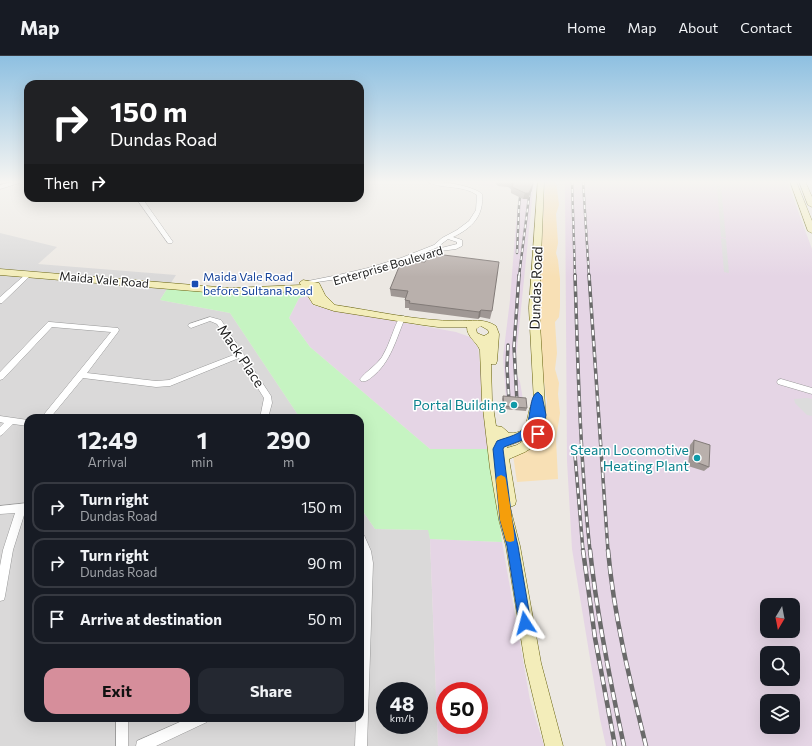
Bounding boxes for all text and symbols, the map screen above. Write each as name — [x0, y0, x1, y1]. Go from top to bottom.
text: Map — [20, 16, 59, 39]
text: Home — [567, 19, 606, 36]
text: Map — [628, 19, 656, 36]
text: About — [678, 19, 718, 36]
text: Contact — [740, 19, 792, 36]
text: 150 m — [110, 94, 187, 128]
icon: right — [44, 96, 96, 148]
text: Dundas Road — [110, 128, 217, 150]
icon: right — [87, 172, 109, 194]
text: Then — [44, 174, 79, 192]
street label: Enterprise Boulevard — [331, 243, 444, 287]
street label: Dundas Road — [526, 246, 545, 330]
street label: Maida Vale Road — [59, 268, 149, 290]
place label: Maida Vale Road before Sultana Road — [203, 269, 313, 297]
marker: Maida Vale Road before Sultana Road — [190, 279, 200, 289]
street label: Mack Place — [214, 321, 269, 390]
place label: Portal Building — [413, 396, 506, 413]
marker: Portal Building — [509, 400, 519, 410]
pin — [521, 417, 555, 451]
icon: arrive — [527, 423, 549, 445]
text: 12:49 — [77, 425, 138, 454]
text: 1 — [197, 425, 208, 454]
text: 290 — [266, 425, 311, 454]
place label: Steam Locomotive Heating Plant — [570, 441, 689, 474]
marker: Steam Locomotive Heating Plant — [692, 453, 702, 463]
text: Arrival — [88, 454, 127, 470]
text: min — [191, 454, 213, 470]
text: m — [283, 454, 294, 470]
text: Turn right — [80, 490, 149, 508]
icon: right — [46, 496, 68, 518]
text: 150 m — [301, 498, 342, 516]
text: Dundas Road — [80, 508, 157, 524]
text: Turn right — [80, 546, 149, 564]
icon: right — [46, 552, 68, 574]
text: 90 m — [307, 554, 342, 572]
text: Dundas Road — [80, 564, 157, 580]
north arrow — [760, 598, 800, 638]
map controls — [760, 598, 800, 734]
position arrow — [504, 602, 546, 644]
icon: arrive — [46, 608, 68, 630]
text: Arrive at destination — [80, 610, 222, 628]
text: 50 m — [308, 610, 342, 628]
button: search — [760, 646, 800, 686]
button: Exit — [44, 668, 190, 714]
button: Share — [198, 668, 344, 714]
speed limit sign: 50 — [436, 682, 488, 734]
text: 48 — [390, 691, 414, 715]
button: layers — [760, 694, 800, 734]
text: km/h — [390, 712, 414, 724]

